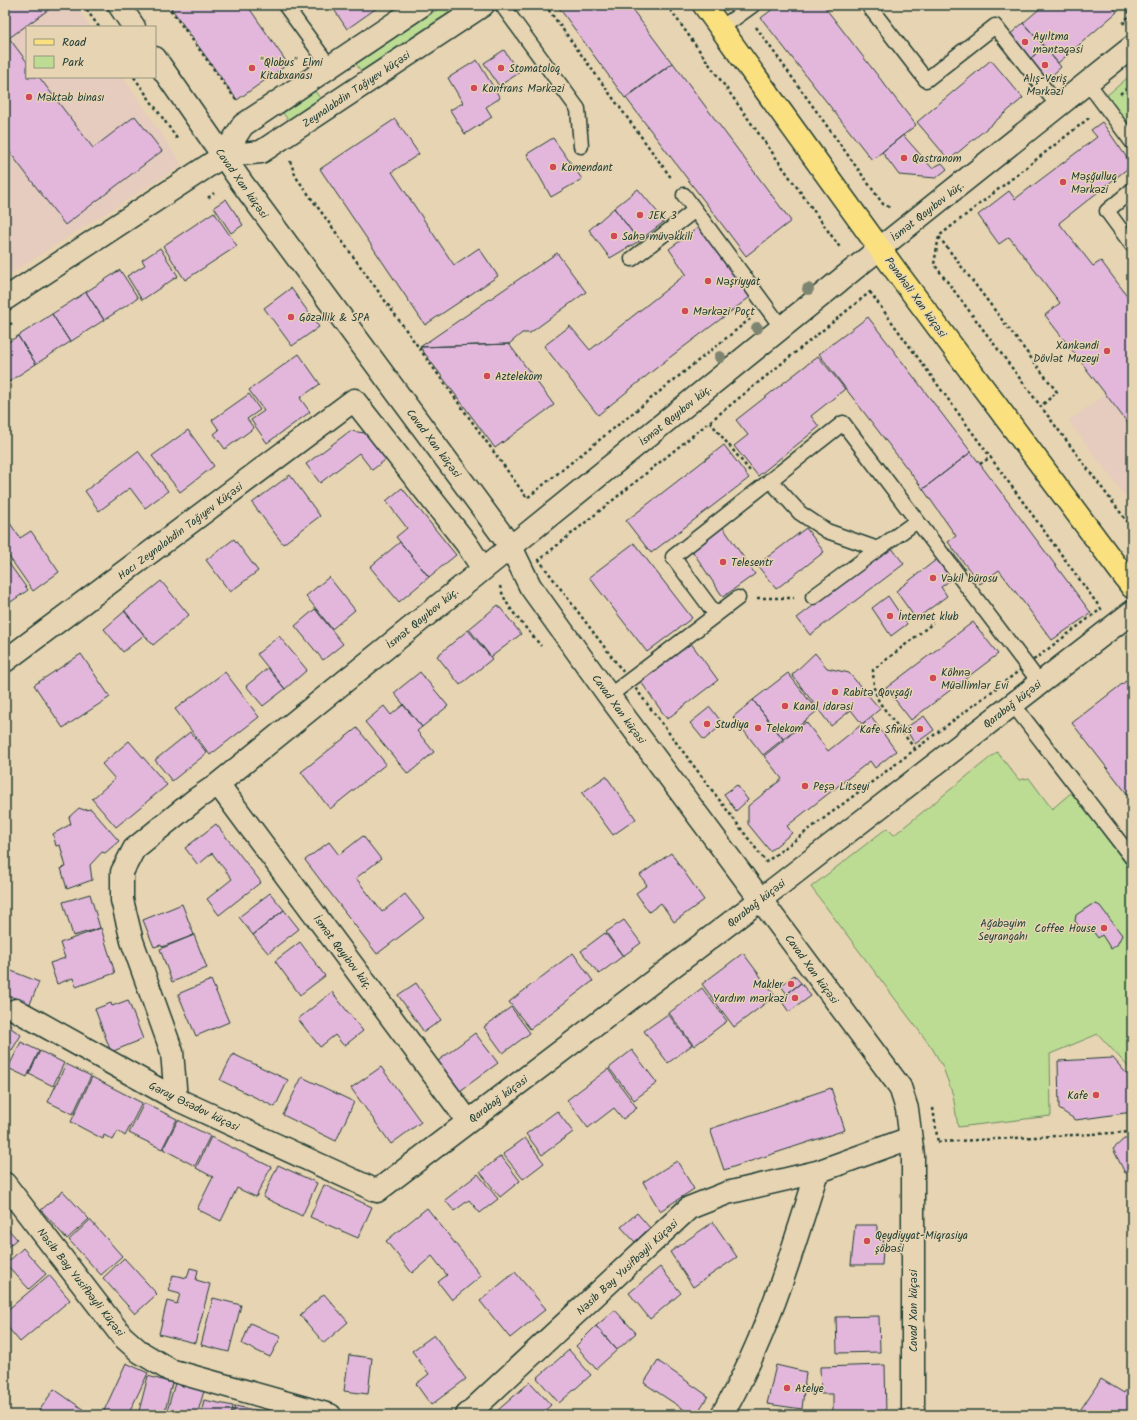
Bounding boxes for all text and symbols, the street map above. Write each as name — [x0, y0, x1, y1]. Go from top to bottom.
legend — [26, 26, 156, 78]
place label: Ayıltma məntəqəsi — [1033, 28, 1083, 59]
text: Road — [62, 33, 87, 52]
marker: Ayıltma məntəqəsi — [1020, 37, 1030, 47]
street label: Zeynalabdin Tağıyev küçəsi — [299, 47, 415, 133]
text: Park — [62, 53, 84, 72]
place label: "Qlobus" Elmi Kitabxanası — [260, 54, 323, 85]
place label: Stomatoloq — [509, 60, 560, 78]
marker: Alış-Veriş Mərkəzi — [1040, 60, 1050, 70]
marker: "Qlobus" Elmi Kitabxanası — [247, 63, 257, 73]
marker: Stomatoloq — [496, 63, 506, 73]
place label: Alış-Veriş Mərkəzi — [1023, 70, 1067, 101]
place label: Konfrans Mərkəzi — [482, 80, 565, 98]
marker: Konfrans Mərkəzi — [469, 83, 479, 93]
place label: Məktəb binası — [37, 89, 105, 107]
marker: Məktəb binası — [24, 92, 34, 102]
street label: Cavad Xan küçəsi — [210, 145, 272, 223]
place label: Qastranom — [912, 150, 962, 168]
marker: Qastranom — [899, 153, 909, 163]
place label: Komendant — [561, 159, 614, 177]
marker: Komendant — [548, 162, 558, 172]
place label: Məşğulluq Mərkəzi — [1071, 168, 1117, 199]
street label: İsmət Qayıbov küç. — [887, 177, 968, 246]
marker: Məşğulluq Mərkəzi — [1058, 177, 1068, 187]
place label: JEK 3 — [648, 207, 677, 225]
marker: JEK 3 — [635, 210, 645, 220]
place label: Sahə müvəkkili — [622, 228, 693, 246]
marker: Sahə müvəkkili — [609, 231, 619, 241]
street label: Pənahəli Xan küçəsi — [880, 253, 951, 342]
place label: Nəşriyyat — [716, 273, 761, 291]
marker: Nəşriyyat — [703, 276, 713, 286]
place label: Mərkəzi Poçt — [693, 303, 755, 321]
marker: Mərkəzi Poçt — [680, 306, 690, 316]
place label: Gözəllik & SPA — [299, 309, 370, 327]
marker: Gözəllik & SPA — [286, 312, 296, 322]
place label: Xankəndi Dövlət Muzeyi — [1033, 337, 1099, 368]
marker: Xankəndi Dövlət Muzeyi — [1102, 346, 1112, 356]
place label: Aztelekom — [495, 368, 543, 386]
marker: Aztelekom — [482, 371, 492, 381]
street label: İsmət Qayıbov küç. — [635, 381, 716, 451]
street label: Cavad Xan küçəsi — [401, 405, 465, 482]
street label: Hacı Zeynalabdin Tağıyev Küçəsi — [114, 478, 247, 585]
place label: Telesentr — [731, 554, 774, 572]
marker: Telesentr — [718, 557, 728, 567]
place label: Vəkil bürosu — [941, 570, 998, 588]
marker: Vəkil bürosu — [928, 573, 938, 583]
street label: İsmət Qayıbov küç. — [382, 584, 463, 654]
place label: İnternet klub — [898, 608, 959, 626]
marker: İnternet klub — [885, 611, 895, 621]
place label: Köhnə Müəllimlər Evi — [941, 664, 1009, 695]
street label: Cavad Xan küçəsi — [587, 671, 650, 749]
marker: Köhnə Müəllimlər Evi — [928, 673, 938, 683]
street label: Qarabağ küçəsi — [979, 676, 1046, 734]
place label: Rabitə Qovşağı — [843, 684, 912, 702]
marker: Rabitə Qovşağı — [830, 687, 840, 697]
place label: Kanal idarəsi — [793, 698, 853, 716]
marker: Kanal idarəsi — [780, 701, 790, 711]
place label: Studiya — [715, 716, 749, 734]
marker: Studiya — [702, 719, 712, 729]
place label: Telekom — [766, 720, 804, 738]
place label: Kafe Sfinks — [859, 721, 912, 739]
marker: Telekom — [753, 723, 763, 733]
marker: Kafe Sfinks — [915, 724, 925, 734]
place label: Peşə Litseyi — [813, 778, 870, 796]
marker: Peşə Litseyi — [800, 781, 810, 791]
street label: Qarabağ küçəsi — [723, 875, 790, 933]
street label: İsmət Qayıbov küç. — [308, 911, 376, 994]
park label: Ağabəyim Seyrangahı — [978, 915, 1028, 946]
place label: Coffee House — [1035, 920, 1096, 938]
marker: Coffee House — [1099, 923, 1109, 933]
street label: Cavad Xan küçəsi — [780, 931, 843, 1009]
place label: Makler — [753, 976, 784, 994]
marker: Makler — [786, 979, 796, 989]
place label: Yardım mərkəzi — [713, 990, 787, 1008]
marker: Yardım mərkəzi — [790, 993, 800, 1003]
street label: Qarabağ küçəsi — [465, 1071, 532, 1128]
street label: Gəray Əsədov küçəsi — [145, 1077, 242, 1137]
place label: Kafe — [1067, 1087, 1088, 1105]
marker: Kafe — [1091, 1090, 1101, 1100]
street label: Nəsib Bəy Yusifbəyli Küçəsi — [573, 1215, 683, 1320]
street label: Nəsib Bəy Yusifbəyli Küçəsi — [32, 1224, 129, 1341]
place label: Qeydiyyat-Miqrasiya şöbəsi — [875, 1227, 968, 1258]
marker: Qeydiyyat-Miqrasiya şöbəsi — [862, 1236, 872, 1246]
street label: Cavad Xan küçəsi — [905, 1269, 923, 1352]
place label: Atelye — [795, 1380, 824, 1398]
marker: Atelye — [782, 1383, 792, 1393]

